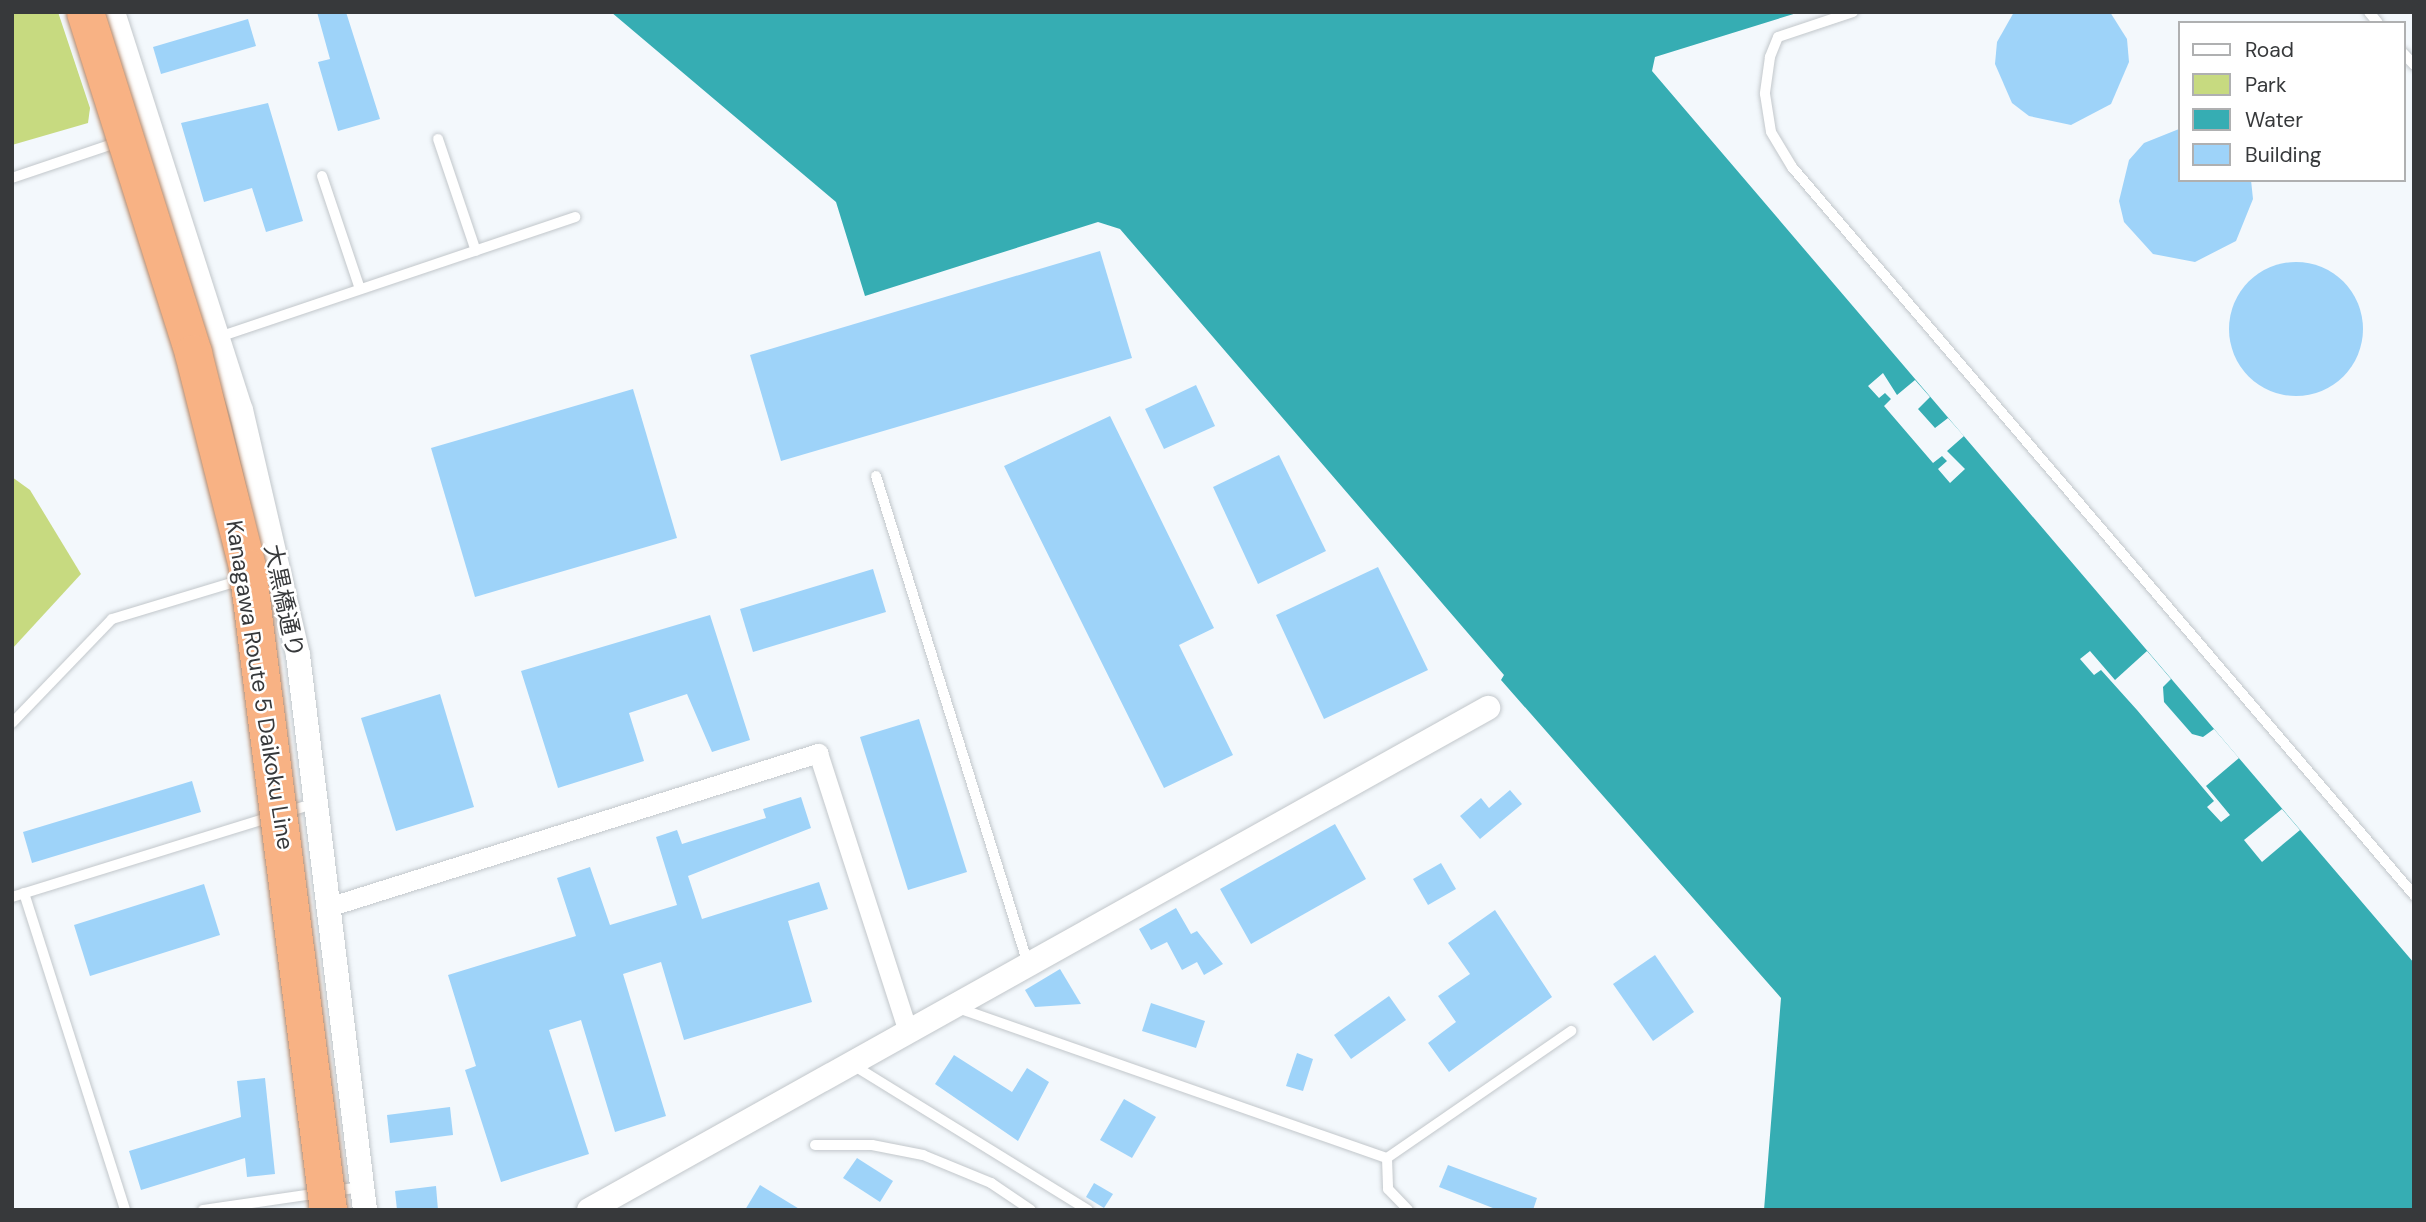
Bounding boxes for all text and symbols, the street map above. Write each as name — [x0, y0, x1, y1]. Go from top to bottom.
legend — [2178, 21, 2405, 182]
text: Road — [2245, 36, 2294, 64]
text: Park — [2245, 71, 2286, 99]
text: Water — [2245, 106, 2303, 134]
text: Building — [2245, 141, 2321, 169]
street label: Kanagawa Route 5 Daikoku Line — [220, 518, 300, 852]
street label: 大黒橋通り — [259, 542, 309, 660]

